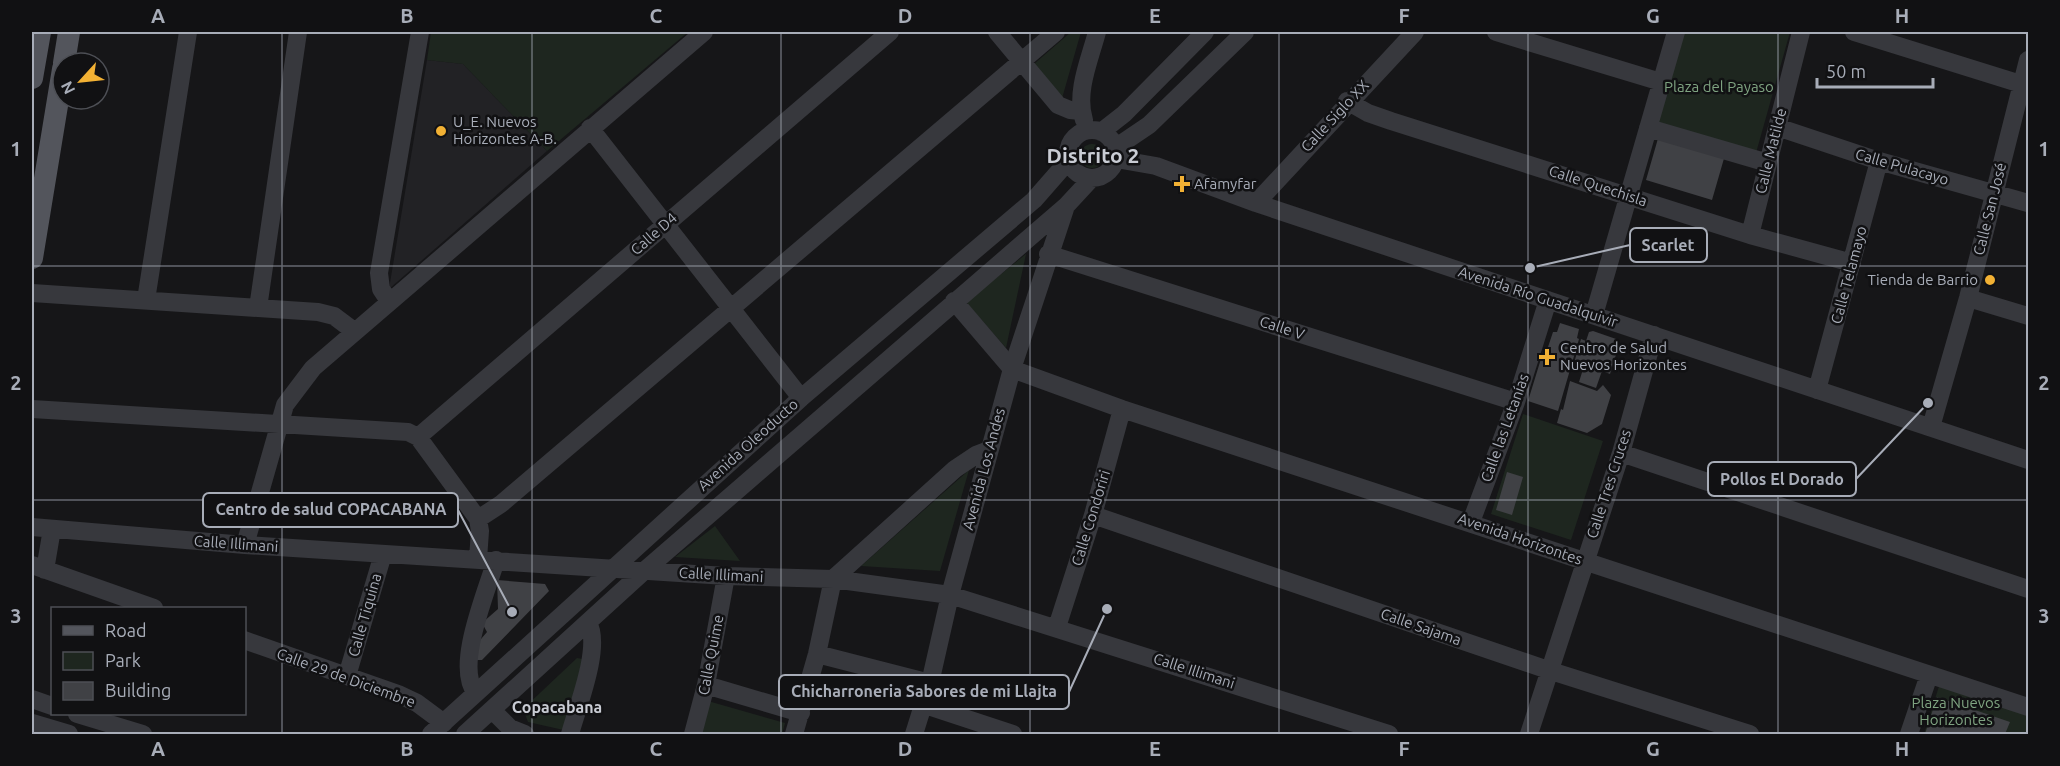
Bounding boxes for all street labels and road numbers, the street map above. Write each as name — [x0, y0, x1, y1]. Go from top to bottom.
street label: Calle Siglo XX — [1297, 76, 1372, 155]
street label: Calle Matilde — [1752, 106, 1789, 196]
street label: Calle Pulacayo — [1854, 145, 1951, 188]
street label: Calle San José — [1970, 161, 2009, 257]
street label: Calle Quechisla — [1547, 162, 1649, 209]
street label: Calle D4 — [627, 209, 680, 258]
street label: Calle Telamayo — [1827, 224, 1870, 326]
street label: Avenida Río Guadalquivir — [1456, 263, 1620, 330]
street label: Calle V — [1258, 312, 1307, 343]
street label: Calle las Letanías — [1477, 371, 1532, 484]
street label: Avenida Oleoducto — [694, 395, 801, 494]
street label: Avenida Los Andes — [959, 406, 1008, 532]
street label: Calle Tres Cruces — [1583, 427, 1634, 540]
street label: Calle Condoriri — [1068, 468, 1113, 568]
street label: Avenida Horizontes — [1456, 509, 1585, 568]
street label: Calle Illimani — [193, 532, 279, 555]
street label: Calle Illimani — [678, 564, 764, 585]
street label: Calle Tiquina — [344, 571, 385, 659]
street label: Calle Sajama — [1379, 605, 1464, 648]
street label: Calle Quime — [694, 613, 727, 697]
street label: Calle 29 de Diciembre — [275, 645, 418, 711]
street label: Calle Illimani — [1151, 649, 1237, 692]

